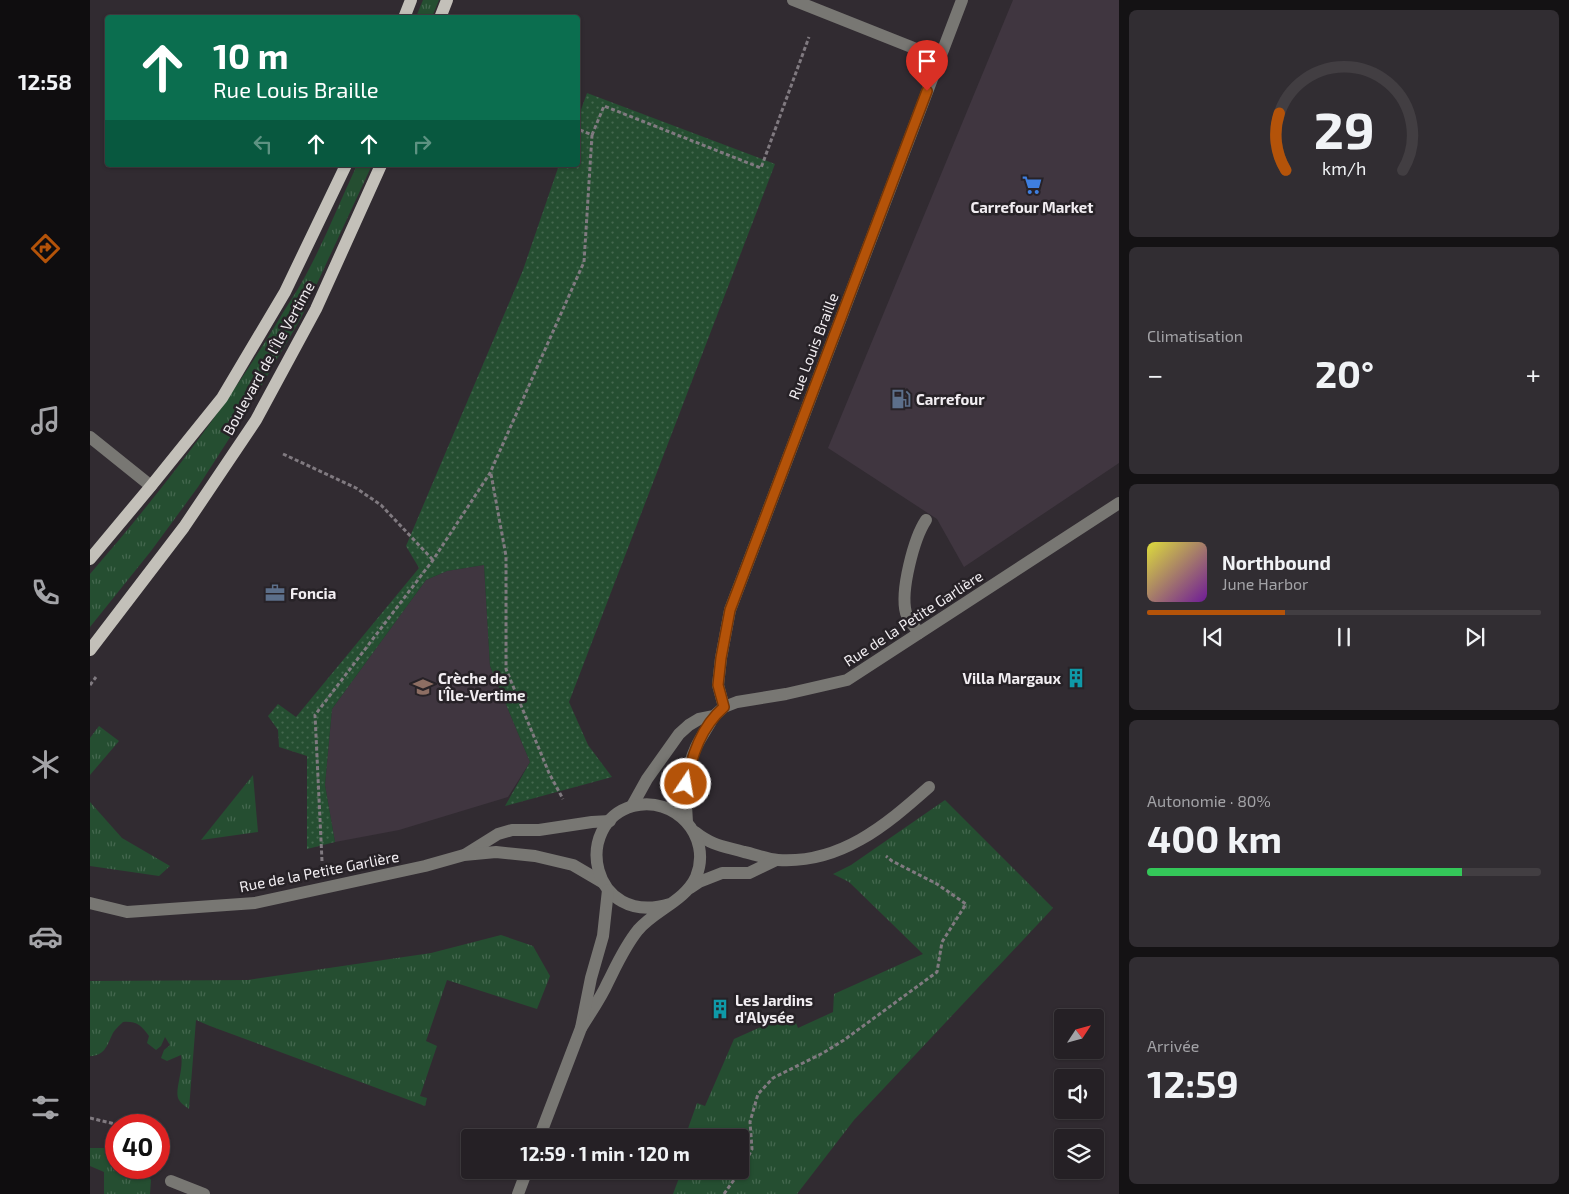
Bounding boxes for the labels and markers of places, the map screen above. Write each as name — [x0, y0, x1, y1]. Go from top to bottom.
pin — [906, 40, 948, 91]
supermarket icon: Carrefour Market — [1021, 174, 1043, 196]
place label: Carrefour Market — [971, 198, 1093, 216]
fuel station icon: Carrefour — [890, 388, 912, 410]
place label: Carrefour — [916, 390, 985, 408]
office icon: Foncia — [264, 582, 286, 604]
place label: Foncia — [290, 584, 336, 602]
building icon: Villa Margaux — [1065, 667, 1087, 689]
place label: Crèche de l'Île-Vertime — [438, 669, 525, 704]
place label: Villa Margaux — [962, 669, 1061, 687]
school or university icon: Crèche de l'Île-Vertime — [412, 676, 434, 698]
place label: Les Jardins d'Alysée — [735, 991, 813, 1027]
building icon: Les Jardins d'Alysée — [709, 998, 731, 1020]

